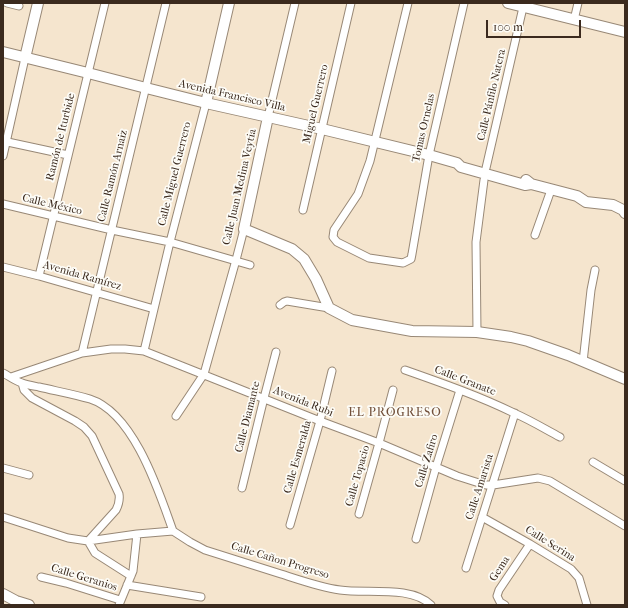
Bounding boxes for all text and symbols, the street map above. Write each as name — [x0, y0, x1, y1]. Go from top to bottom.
scale bar — [488, 12, 583, 38]
text: 100 m — [493, 20, 523, 34]
street label: Calle Pánfilo Natera — [475, 48, 509, 142]
street label: Miguel Guerrero — [300, 63, 332, 145]
street label: Avenida Francisco Villa — [177, 77, 287, 115]
street label: Ramón de Iturbide — [44, 92, 78, 182]
street label: Tomas Ornelas — [410, 92, 438, 164]
street label: Calle Miguel Guerrero — [156, 121, 194, 227]
street label: Calle Juan Medina Veytia — [220, 128, 260, 246]
street label: Calle Ramón Arnaiz — [95, 129, 131, 223]
street label: Calle México — [21, 192, 83, 218]
street label: Avenida Ramírez — [41, 258, 123, 294]
street label: Calle Granate — [432, 363, 498, 399]
street label: Calle Diamante — [233, 380, 263, 454]
street label: Avenida Rubi — [271, 384, 335, 420]
district label: EL PROGRESO — [348, 406, 442, 420]
street label: Calle Esmeralda — [281, 419, 315, 495]
street label: Calle Zafiro — [413, 433, 441, 489]
street label: Calle Topacio — [343, 444, 373, 508]
street label: Calle Amarista — [463, 452, 497, 522]
street label: Calle Serina — [522, 523, 578, 565]
street label: Calle Cañon Progreso — [229, 540, 331, 582]
street label: Gema — [487, 554, 513, 584]
street label: Calle Geranios — [49, 562, 119, 594]

